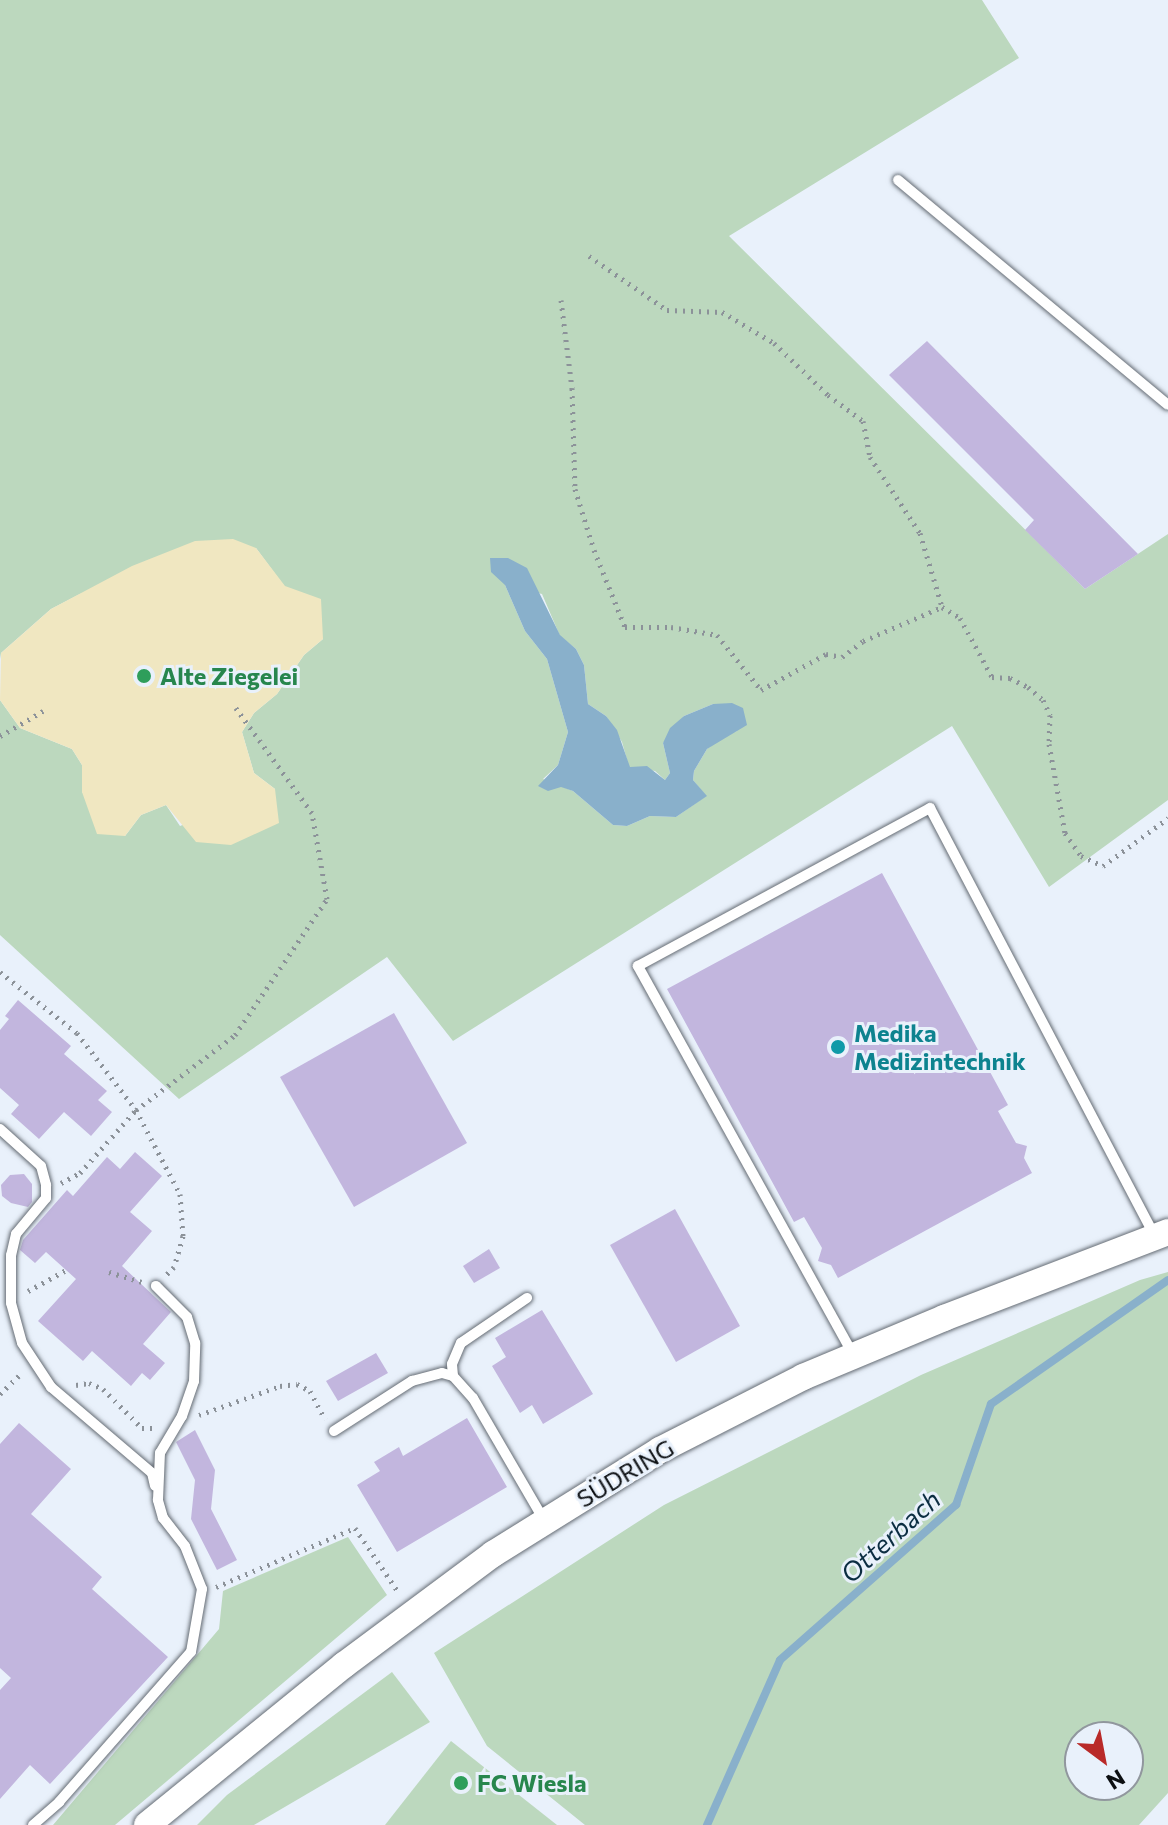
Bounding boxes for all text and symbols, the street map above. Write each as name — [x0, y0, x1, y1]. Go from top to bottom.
place label: Alte Ziegelei — [160, 662, 298, 690]
marker: Alte Ziegelei — [135, 667, 153, 685]
place label: Medika Medizintechnik — [854, 1019, 1026, 1075]
marker: Medika Medizintechnik — [829, 1038, 847, 1056]
street label: SÜDRING — [571, 1433, 679, 1513]
water label: Otterbach — [834, 1483, 946, 1589]
north arrow — [1064, 1721, 1144, 1801]
text: N — [1102, 1764, 1130, 1796]
place label: FC Wiesla — [477, 1769, 587, 1797]
marker: FC Wiesla — [452, 1774, 470, 1792]

